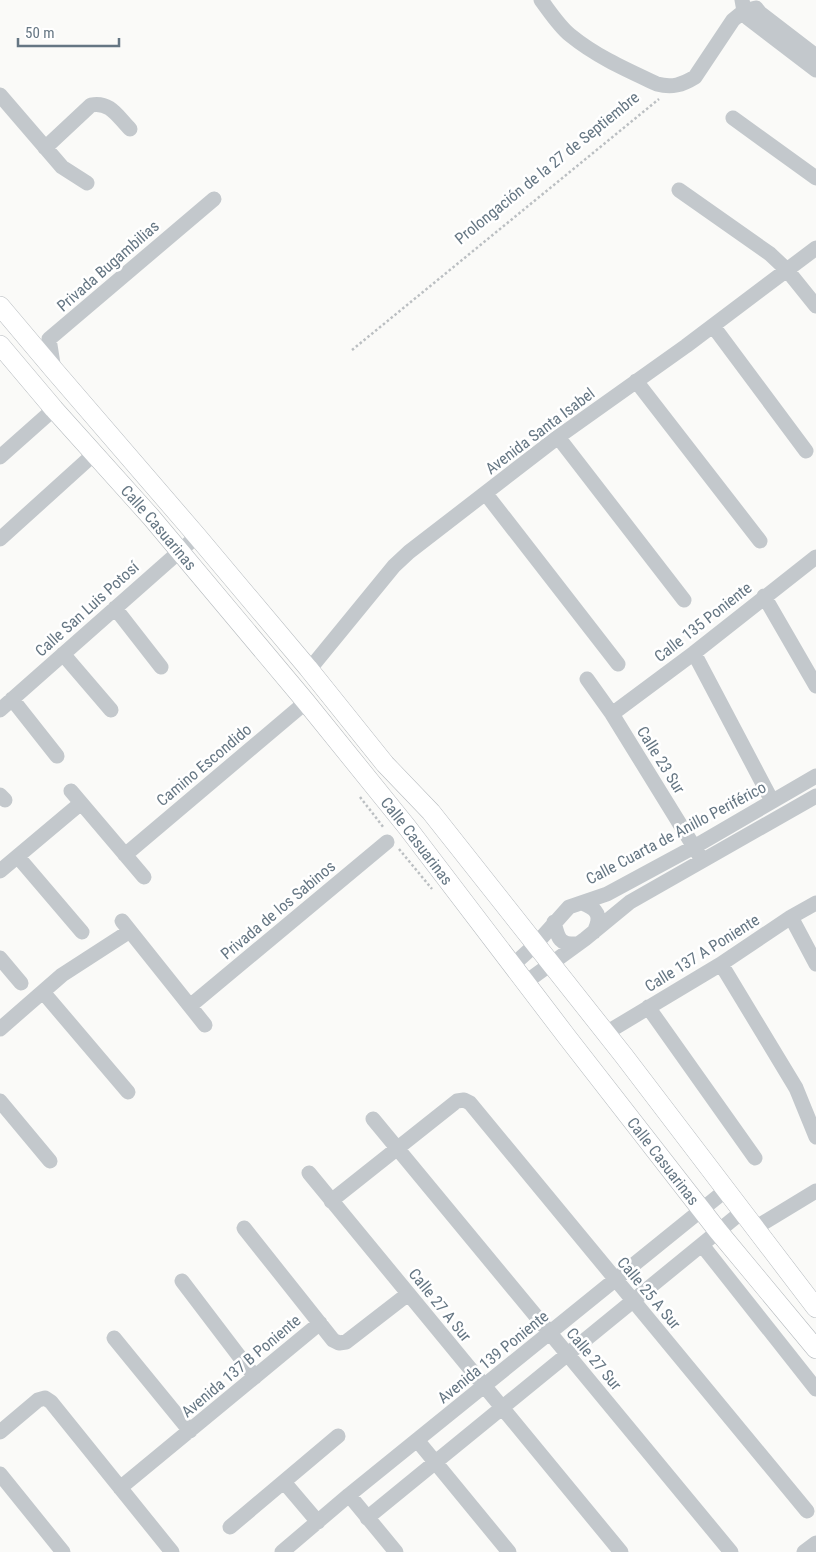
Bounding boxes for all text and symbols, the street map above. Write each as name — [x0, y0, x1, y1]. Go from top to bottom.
scale bar — [18, 15, 119, 47]
text: 50 m — [25, 24, 55, 42]
street label: Prolongación de la 27 de Septiembre — [451, 88, 643, 248]
street label: Privada Bugambilias — [53, 217, 163, 315]
street label: Avenida Santa Isabel — [482, 384, 598, 478]
street label: Calle Casuarinas — [117, 481, 201, 574]
street label: Calle San Luis Potosí — [31, 557, 144, 660]
street label: Calle 135 Poniente — [651, 578, 755, 666]
street label: Camino Escondido — [153, 720, 255, 810]
street label: Calle 23 Sur — [633, 723, 689, 797]
street label: Calle Cuarta de Anillo Periférico — [583, 777, 769, 889]
street label: Calle Casuarinas — [377, 793, 457, 888]
street label: Privada de los Sabinos — [217, 857, 339, 963]
street label: Calle 137 A Poniente — [641, 910, 763, 996]
street label: Calle Casuarinas — [623, 1113, 703, 1209]
street label: Calle 25 A Sur — [613, 1253, 685, 1333]
street label: Calle 27 A Sur — [405, 1265, 475, 1345]
street label: Avenida 139 Poniente — [434, 1307, 552, 1407]
street label: Avenida 137 B Poniente — [178, 1311, 304, 1421]
street label: Calle 27 Sur — [562, 1324, 626, 1394]

